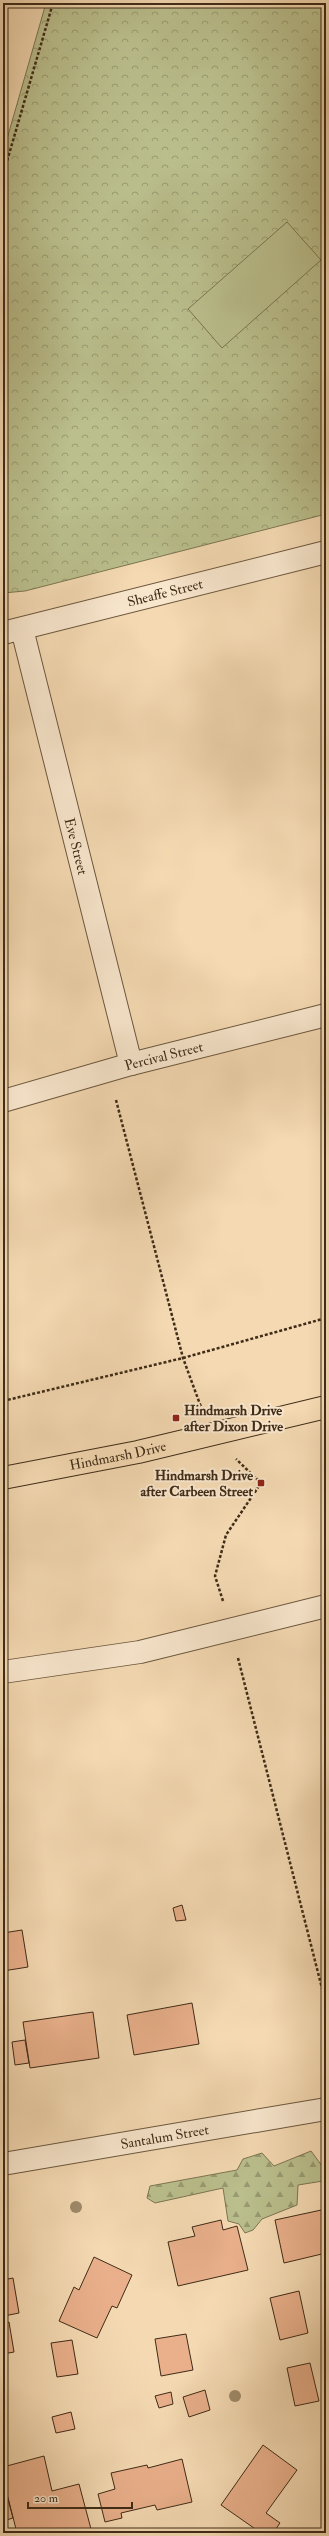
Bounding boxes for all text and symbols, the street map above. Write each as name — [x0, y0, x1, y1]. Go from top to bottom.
street label: Sheaffe Street — [125, 575, 205, 610]
street label: Eve Street — [61, 816, 92, 877]
street label: Percival Street — [123, 1038, 205, 1074]
place label: Hindmarsh Drive after Dixon Drive — [184, 1402, 283, 1435]
marker: Hindmarsh Drive after Dixon Drive — [171, 1413, 181, 1423]
street label: Hindmarsh Drive — [68, 1437, 168, 1474]
place label: Hindmarsh Drive after Carbeen Street — [141, 1467, 253, 1500]
marker: Hindmarsh Drive after Carbeen Street — [256, 1478, 266, 1488]
street label: Santalum Street — [119, 2121, 211, 2152]
scale bar — [28, 2484, 132, 2510]
text: 20 m — [34, 2491, 59, 2506]

